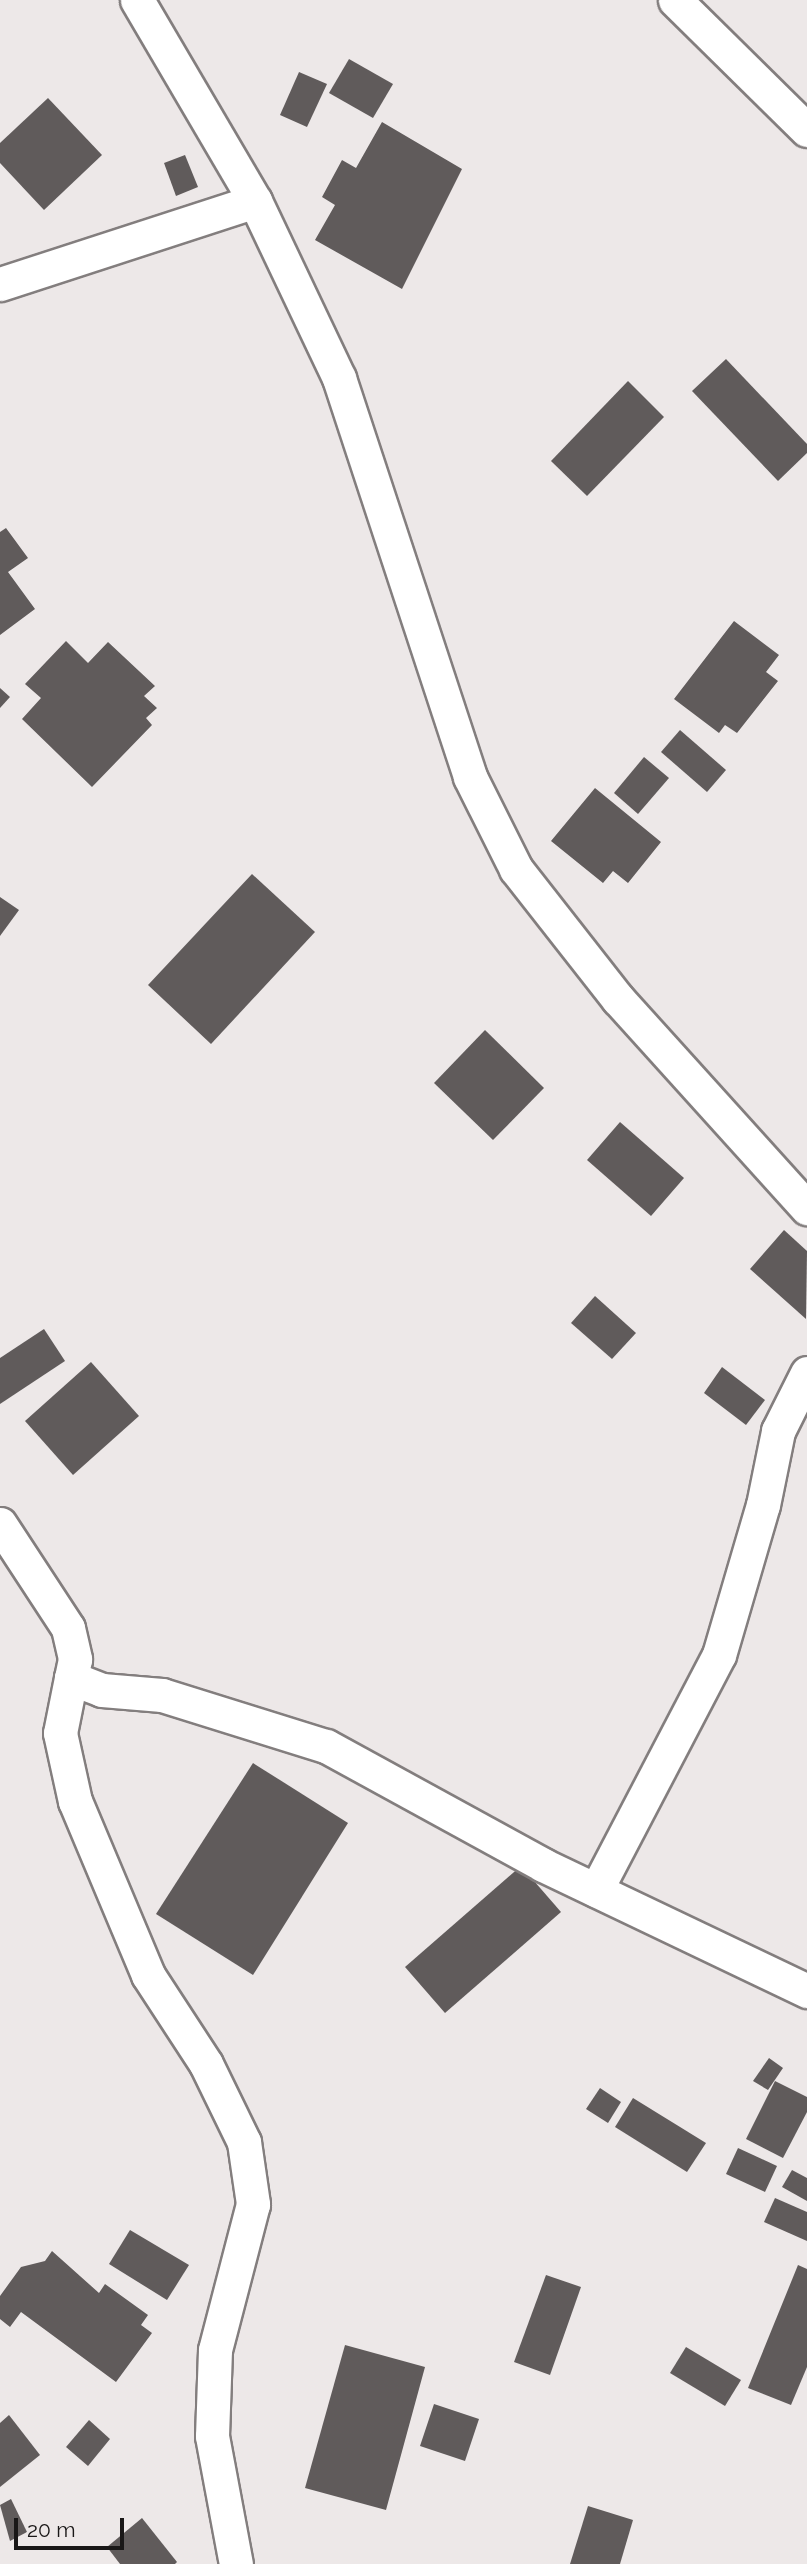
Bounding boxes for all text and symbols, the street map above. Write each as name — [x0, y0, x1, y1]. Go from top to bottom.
scale bar — [18, 2504, 128, 2548]
text: 20 m — [27, 2517, 75, 2542]

